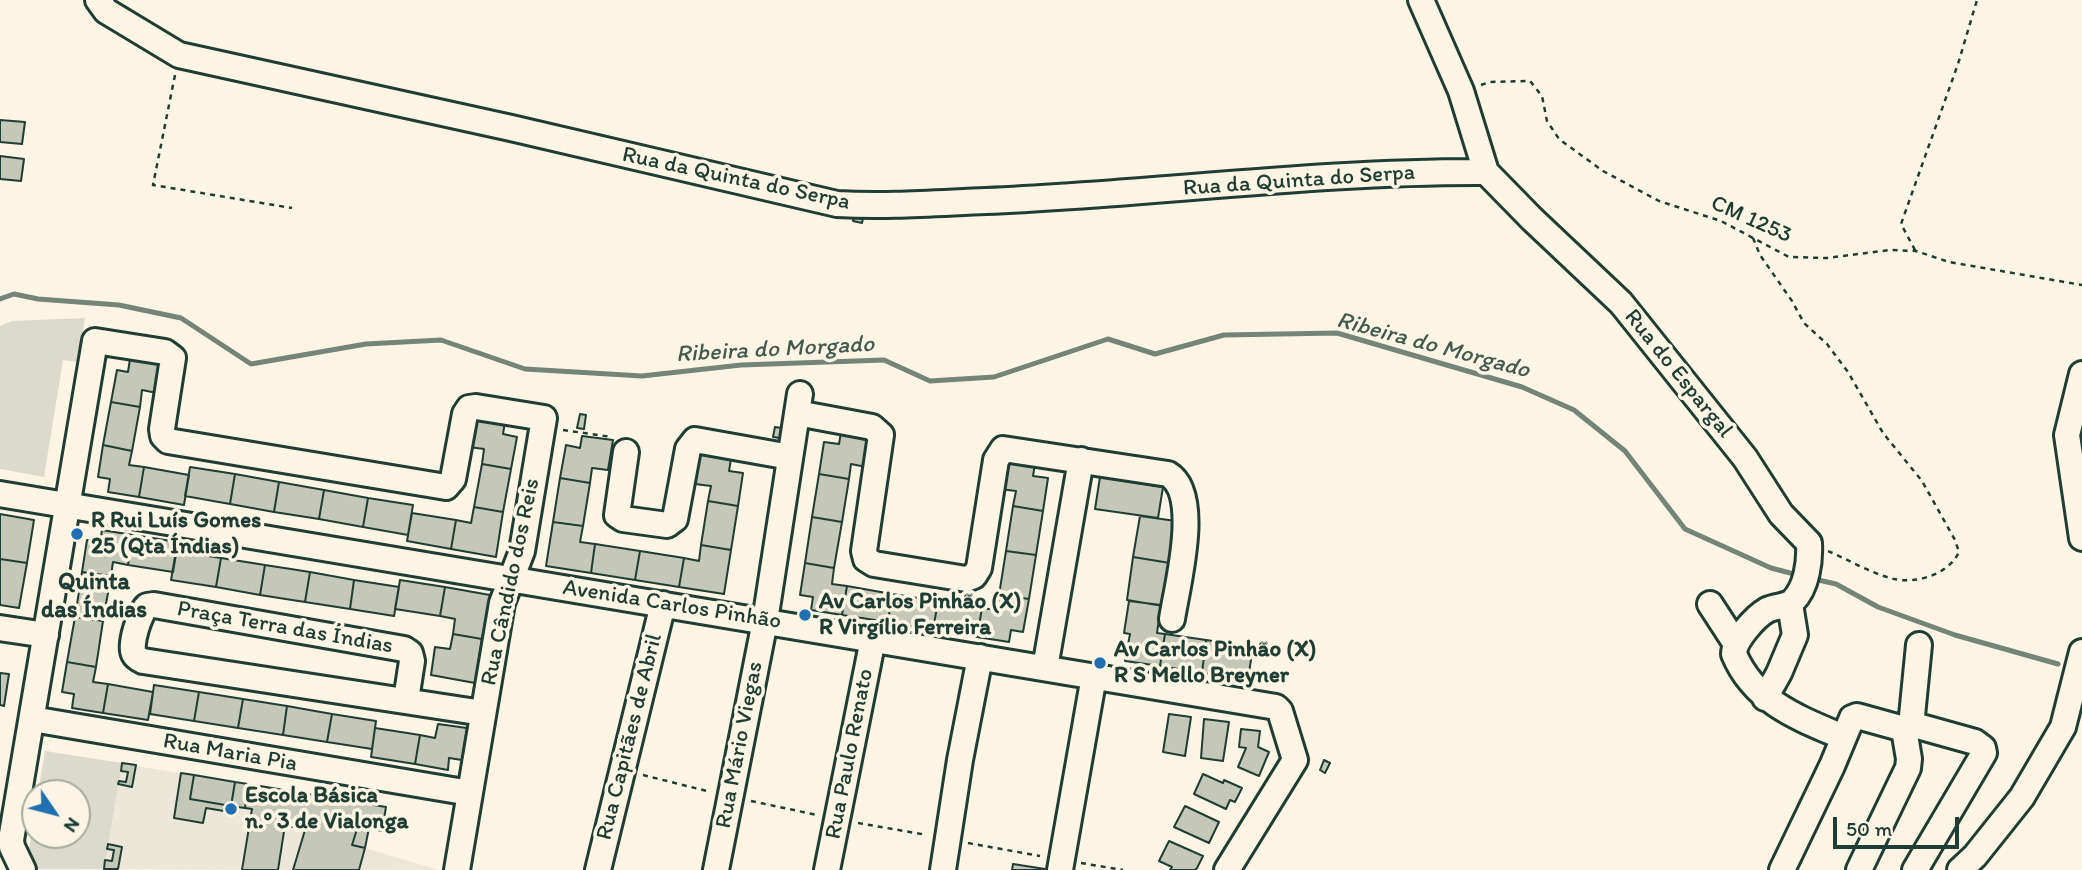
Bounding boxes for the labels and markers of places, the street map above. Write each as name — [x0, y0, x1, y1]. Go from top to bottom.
place label: R Rui Luís Gomes 25 (Qta Índias) — [91, 507, 261, 561]
marker: R Rui Luís Gomes 25 (Qta Índias) — [69, 526, 85, 542]
place label: Av Carlos Pinhão (X) R Virgílio Ferreira — [819, 588, 1021, 642]
marker: Av Carlos Pinhão (X) R Virgílio Ferreira — [797, 607, 813, 623]
place label: Av Carlos Pinhão (X) R S Mello Breyner — [1114, 636, 1316, 690]
marker: Av Carlos Pinhão (X) R S Mello Breyner — [1092, 655, 1108, 671]
place label: Escola Básica n.º 3 de Vialonga — [245, 782, 408, 836]
marker: Escola Básica n.º 3 de Vialonga — [223, 801, 239, 817]

